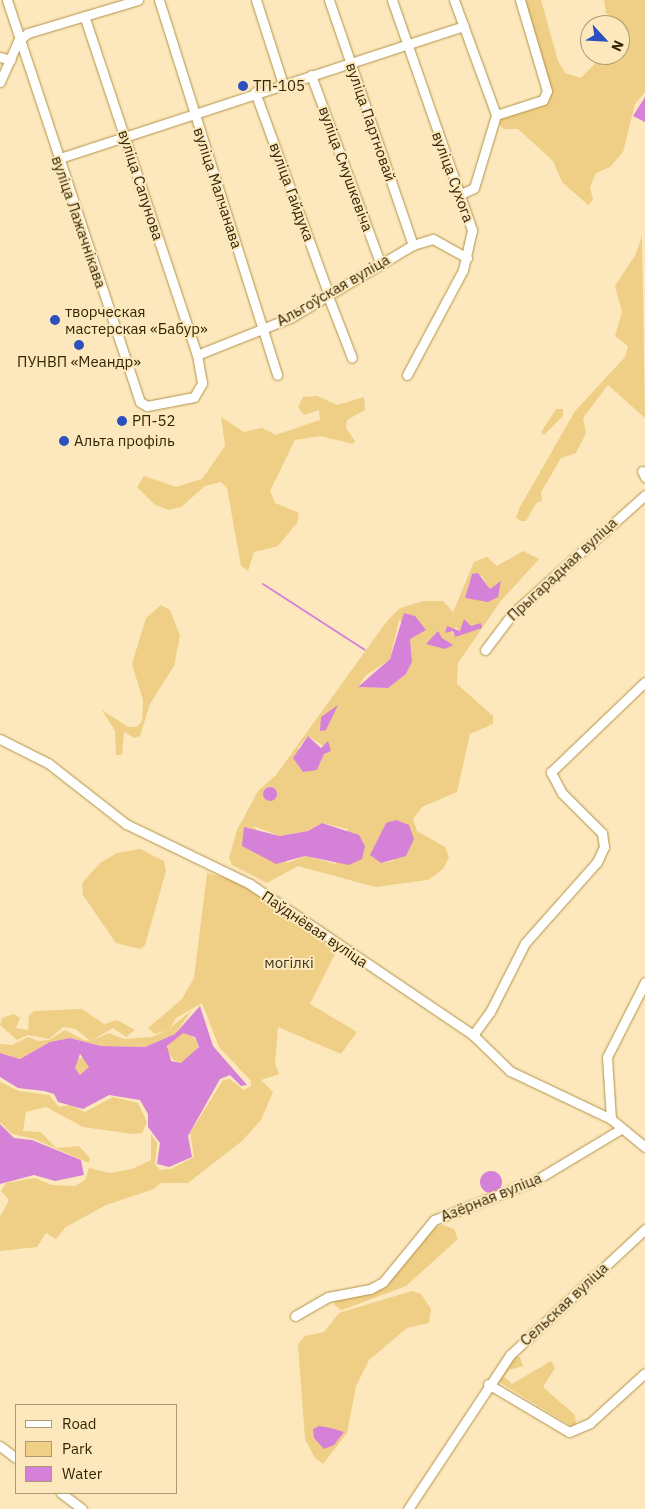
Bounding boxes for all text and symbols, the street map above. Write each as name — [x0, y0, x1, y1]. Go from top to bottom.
north arrow — [580, 15, 630, 65]
text: N — [607, 38, 628, 54]
street label: вуліца Партновай — [342, 60, 400, 184]
place label: ТП-105 — [253, 77, 305, 95]
marker: ТП-105 — [237, 80, 249, 92]
street label: вуліца Смушкевіча — [315, 104, 377, 234]
street label: вуліца Малчанава — [190, 125, 246, 251]
street label: вуліца Сапунова — [115, 127, 167, 243]
street label: вуліца Сухога — [428, 129, 478, 225]
street label: вуліца Гайдука — [266, 140, 318, 244]
street label: вуліца Лажачнікава — [48, 153, 110, 291]
street label: Альгоўская вуліца — [273, 250, 393, 330]
place label: творческая мастерская «Бабур» — [65, 302, 208, 337]
marker: творческая мастерская «Бабур» — [49, 314, 61, 326]
marker: ПУНВП «Меандр» — [73, 339, 85, 351]
place label: ПУНВП «Меандр» — [17, 353, 141, 371]
place label: РП-52 — [132, 412, 175, 430]
marker: РП-52 — [116, 415, 128, 427]
place label: Альта профіль — [74, 432, 175, 450]
marker: Альта профіль — [58, 435, 70, 447]
street label: Прыгарадная вуліца — [503, 514, 621, 624]
street label: Паўднёвая вуліца — [258, 887, 372, 971]
park label: могілкі — [264, 954, 314, 972]
street label: Азёрная вуліца — [438, 1169, 544, 1225]
street label: Сельская вуліца — [516, 1259, 612, 1349]
legend — [15, 1404, 178, 1494]
text: Road — [62, 1414, 97, 1433]
text: Park — [62, 1439, 92, 1458]
text: Water — [62, 1464, 102, 1483]

